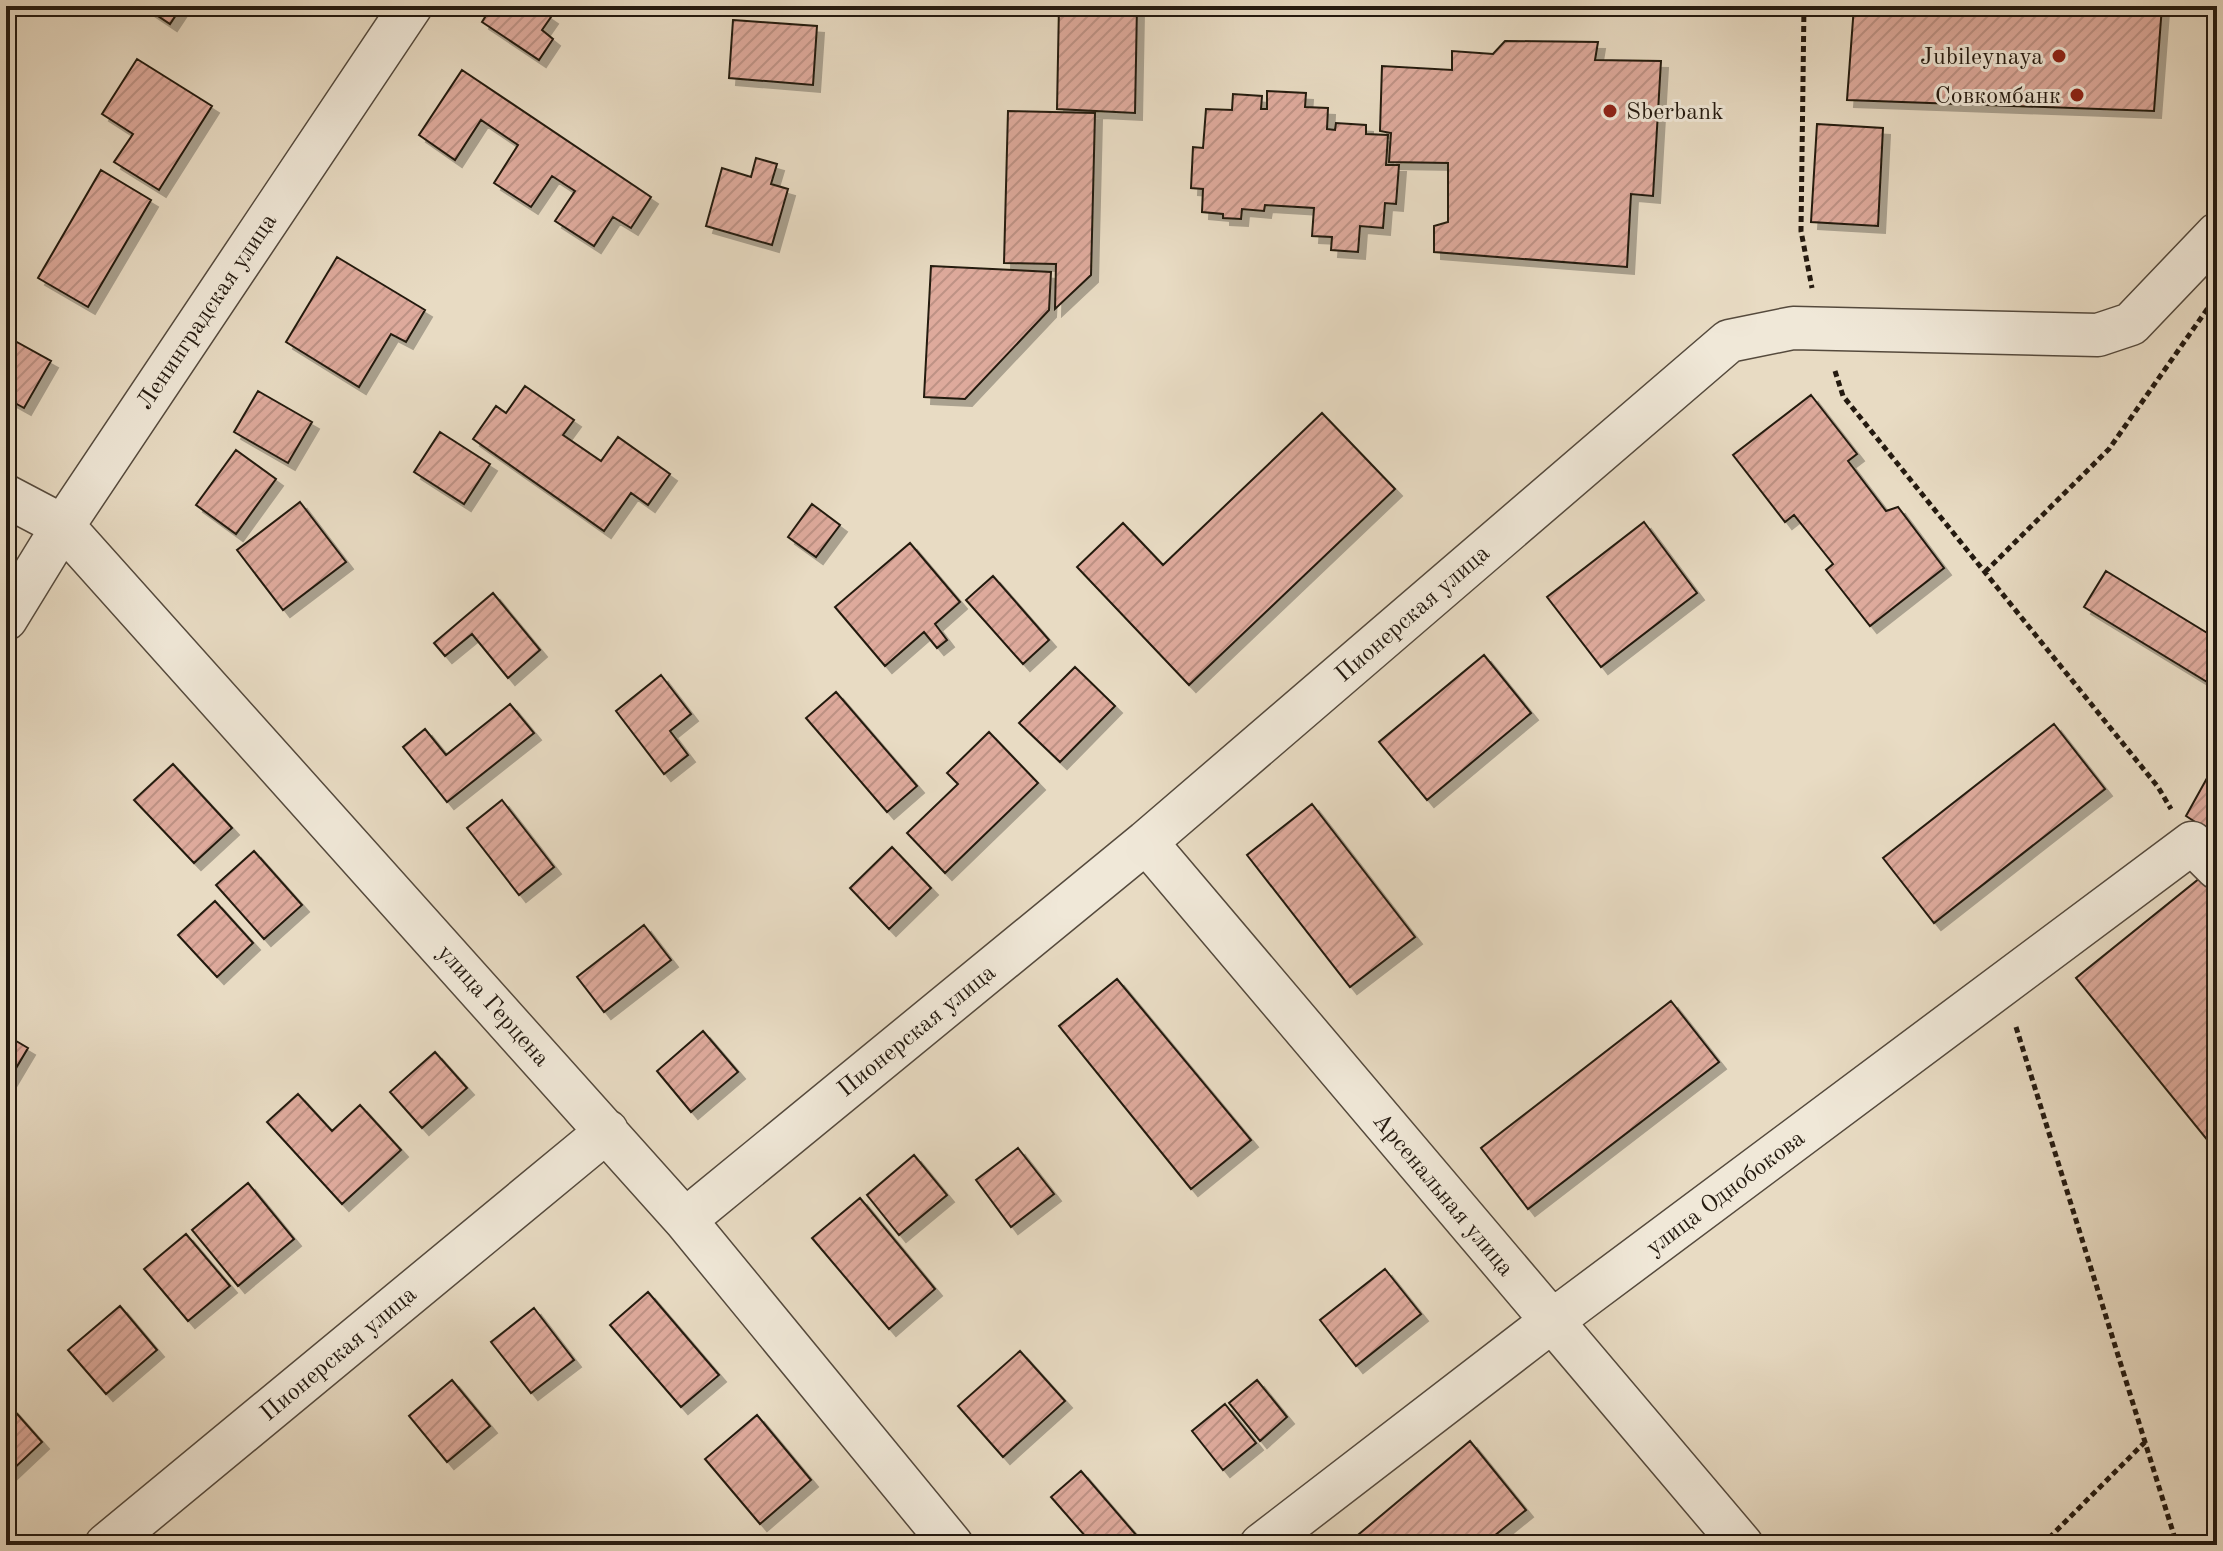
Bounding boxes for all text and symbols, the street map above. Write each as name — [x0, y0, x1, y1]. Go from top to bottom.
place label: Jubileynaya — [1920, 46, 2043, 70]
marker: Jubileynaya — [2050, 47, 2068, 65]
place label: Совкомбанк — [1935, 85, 2061, 109]
marker: Совкомбанк — [2068, 86, 2086, 104]
place label: Sberbank — [1626, 101, 1724, 125]
marker: Sberbank — [1601, 102, 1619, 120]
street label: Ленинградская улица — [133, 210, 282, 414]
street label: Пионерская улица — [1332, 541, 1495, 688]
street label: улица Герцена — [432, 941, 553, 1072]
street label: Пионерская улица — [834, 961, 1001, 1102]
street label: Арсенальная улица — [1367, 1109, 1518, 1282]
street label: улица Однобокова — [1642, 1126, 1810, 1261]
street label: Пионерская улица — [257, 1282, 422, 1426]

